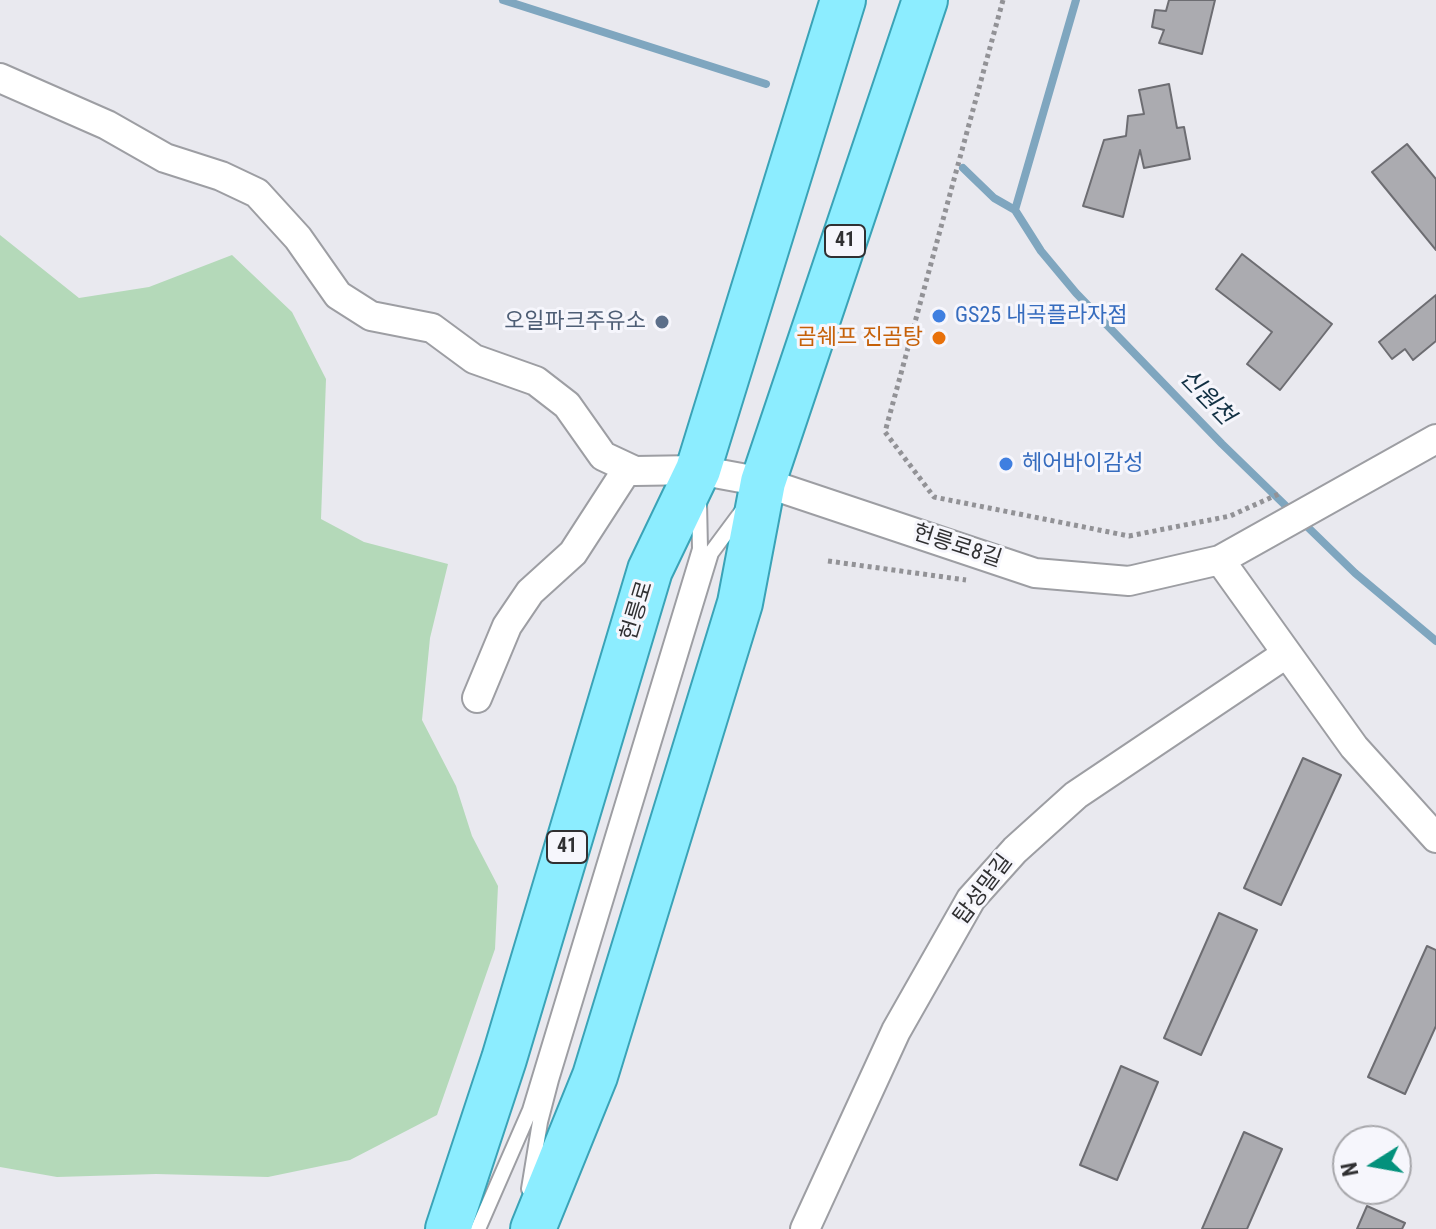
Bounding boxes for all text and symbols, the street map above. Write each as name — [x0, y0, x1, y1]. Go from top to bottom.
road number: 41 — [825, 225, 865, 257]
place label: GS25 내곡플라자점 — [955, 303, 1128, 329]
marker: GS25 내곡플라자점 — [930, 307, 948, 325]
place label: 오일파크주유소 — [504, 309, 646, 335]
marker: 오일파크주유소 — [653, 313, 671, 331]
place label: 곰쉐프 진곰탕 — [797, 325, 923, 351]
marker: 곰쉐프 진곰탕 — [930, 329, 948, 347]
water label: 신원천 — [1173, 364, 1239, 432]
place label: 헤어바이감성 — [1022, 451, 1143, 477]
marker: 헤어바이감성 — [997, 455, 1015, 473]
street label: 헌릉로8길 — [909, 520, 1005, 574]
street label: 헌릉로 — [617, 578, 659, 644]
road number: 41 — [547, 831, 587, 863]
street label: 탑성말길 — [949, 850, 1019, 930]
north arrow — [1332, 1125, 1412, 1205]
text: N — [1336, 1160, 1363, 1178]

